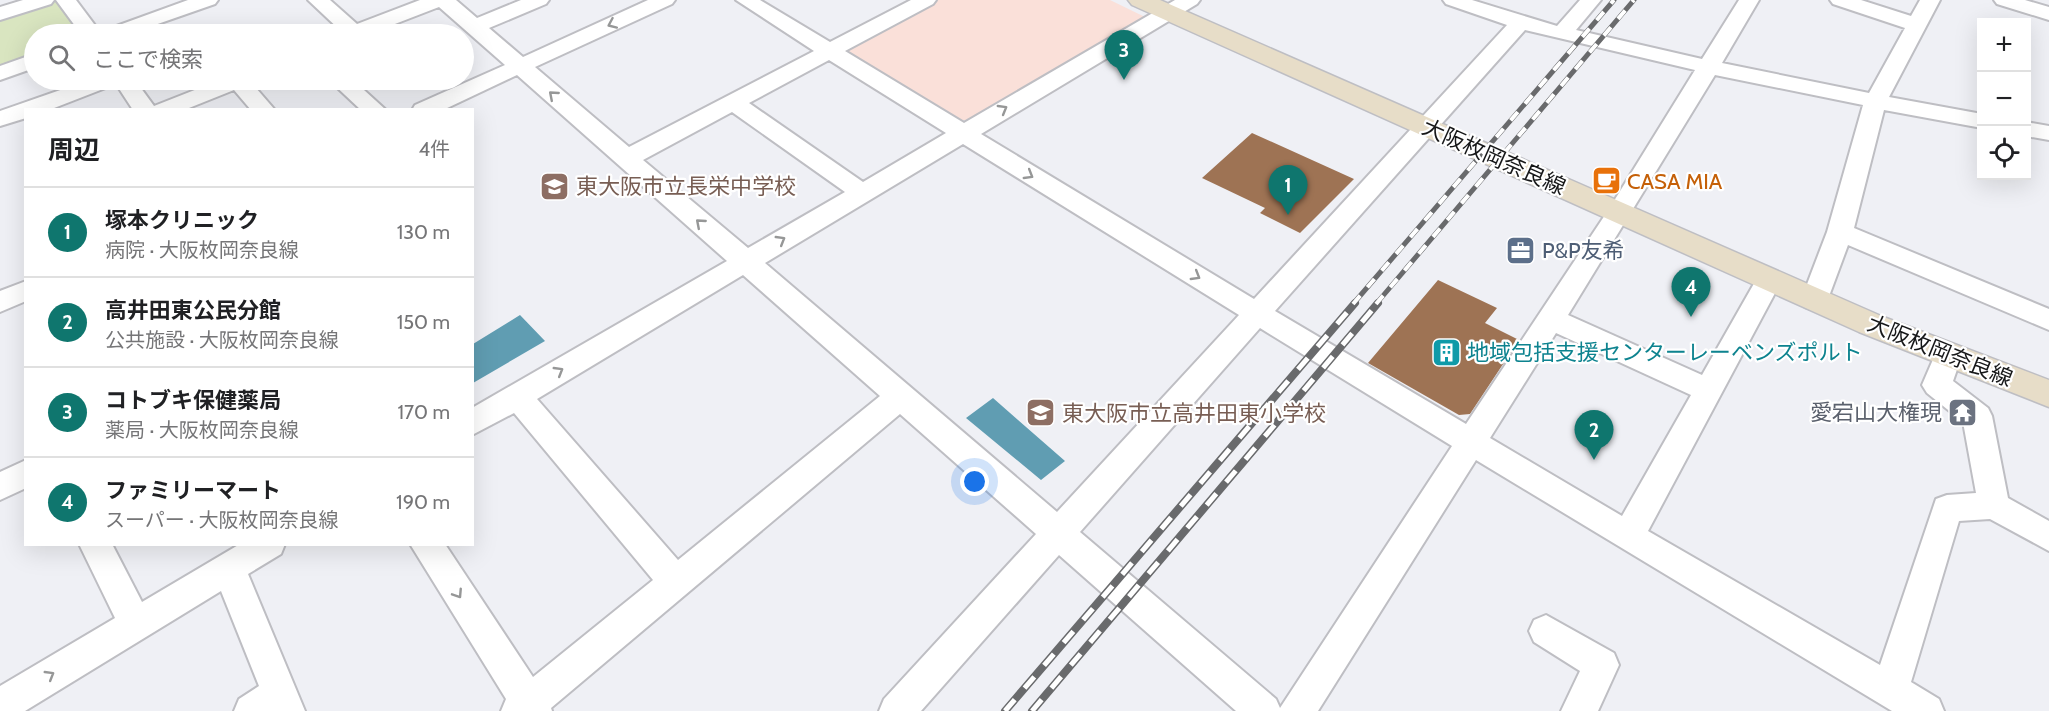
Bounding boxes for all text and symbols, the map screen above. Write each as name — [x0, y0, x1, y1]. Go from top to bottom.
one-way arrow — [607, 17, 618, 29]
map controls — [1977, 18, 2031, 180]
button: + — [1977, 18, 2031, 72]
search box — [24, 24, 474, 90]
pin: 3 — [1104, 31, 1144, 80]
icon: search — [45, 41, 78, 74]
text: ここで検索 — [93, 46, 203, 73]
button: − — [1977, 72, 2031, 126]
one-way arrow — [549, 91, 560, 102]
one-way arrow — [997, 105, 1007, 116]
street label: 大阪枚岡奈良線 — [1418, 113, 1570, 201]
button: locate — [1977, 126, 2031, 180]
text: 周辺 — [48, 134, 100, 166]
text: 4件 — [418, 137, 450, 161]
cafe icon: CASA MIA — [1590, 165, 1622, 197]
pin: 1 — [1268, 166, 1308, 215]
one-way arrow — [1023, 167, 1033, 179]
place label: CASA MIA — [1627, 168, 1723, 195]
school or university icon: 東大阪市立長栄中学校 — [539, 170, 571, 202]
place label: 東大阪市立長栄中学校 — [576, 173, 796, 200]
text: 塚本クリニック — [105, 207, 259, 234]
one-way arrow — [696, 219, 707, 230]
text: 1 — [64, 220, 71, 244]
text: 130 m — [397, 220, 450, 244]
office icon: P&P友希 — [1505, 234, 1537, 266]
one-way arrow — [775, 235, 785, 247]
place label: P&P友希 — [1542, 237, 1624, 264]
text: 病院 · 大阪枚岡奈良線 — [105, 238, 299, 262]
pin: 4 — [1672, 268, 1710, 317]
one-way arrow — [1190, 269, 1200, 280]
text: 高井田東公民分館 — [105, 297, 281, 324]
text: 2 — [62, 310, 73, 334]
text: 150 m — [397, 310, 450, 334]
street label: 大阪枚岡奈良線 — [1864, 310, 2016, 392]
text: 公共施設 · 大阪枚岡奈良線 — [105, 328, 339, 352]
building icon: 地域包括支援センターレーベンズポルト — [1430, 336, 1462, 368]
place label: 地域包括支援センターレーベンズポルト — [1467, 339, 1863, 366]
one-way arrow — [553, 367, 563, 379]
text: コトブキ保健薬局 — [105, 387, 281, 414]
temple icon: 愛宕山大権現 — [1947, 396, 1979, 428]
school or university icon: 東大阪市立高井田東小学校 — [1025, 397, 1057, 429]
place label: 愛宕山大権現 — [1810, 399, 1942, 426]
text: 3 — [62, 400, 73, 424]
text: 170 m — [398, 400, 450, 424]
place label: 東大阪市立高井田東小学校 — [1062, 400, 1326, 427]
pin: 2 — [1574, 410, 1614, 460]
text: 薬局 · 大阪枚岡奈良線 — [105, 418, 299, 442]
your location — [960, 467, 989, 496]
text: ファミリーマート — [105, 477, 281, 504]
text: 4 — [61, 490, 74, 514]
text: 190 m — [396, 490, 450, 514]
text: スーパー · 大阪枚岡奈良線 — [105, 508, 339, 532]
one-way arrow — [450, 587, 461, 598]
one-way arrow — [44, 671, 54, 683]

